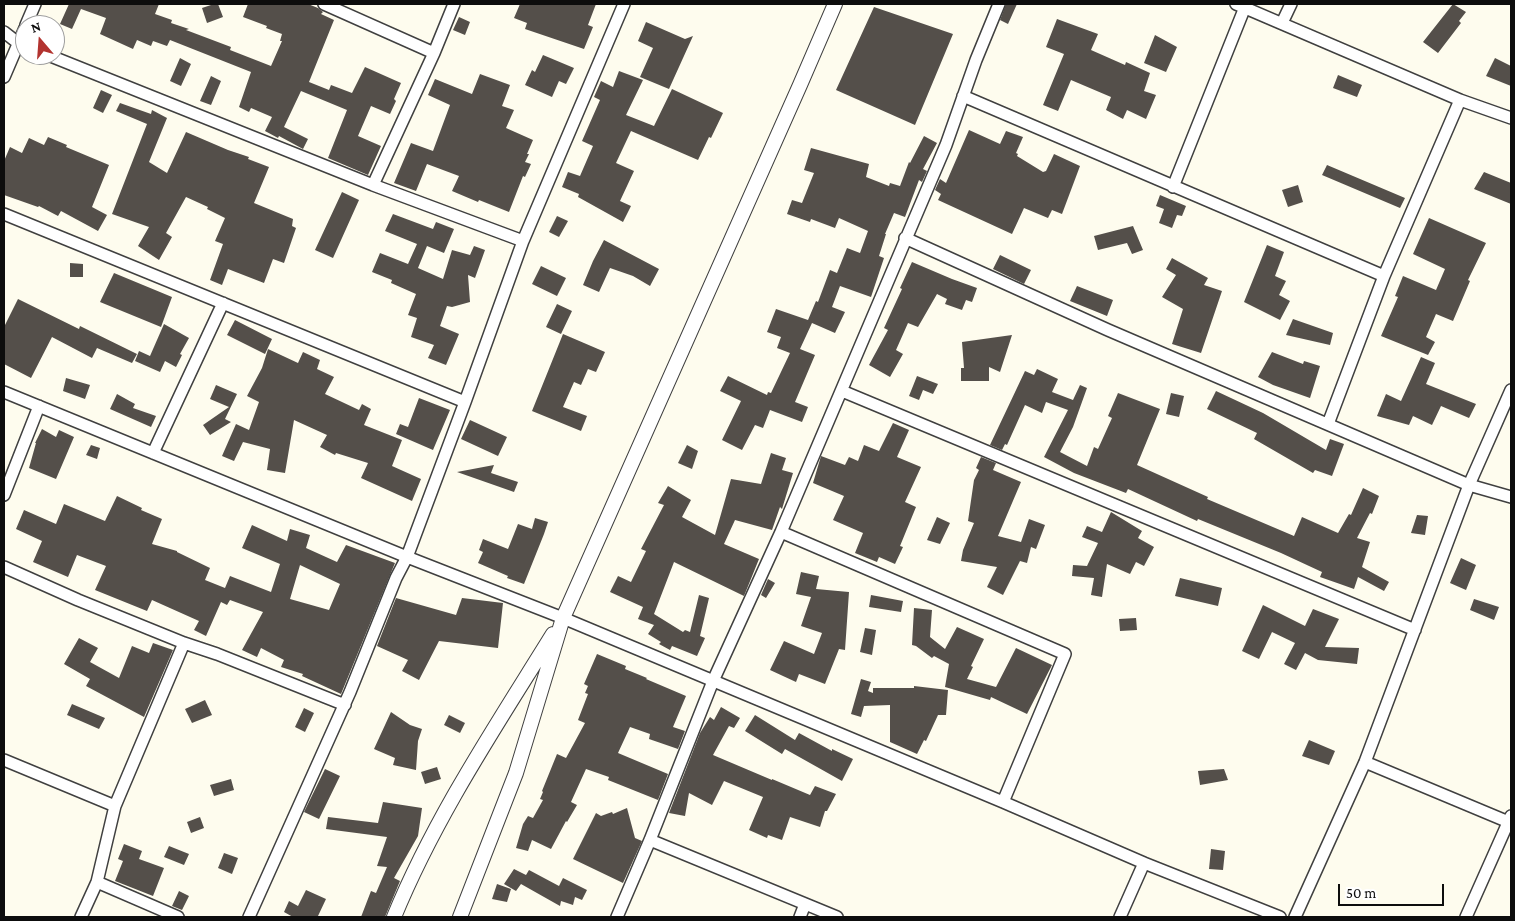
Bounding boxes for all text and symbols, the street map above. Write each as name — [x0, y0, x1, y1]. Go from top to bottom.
north arrow — [15, 15, 65, 65]
text: N — [29, 18, 43, 36]
scale bar — [1340, 874, 1446, 906]
text: 50 m — [1346, 885, 1376, 901]

